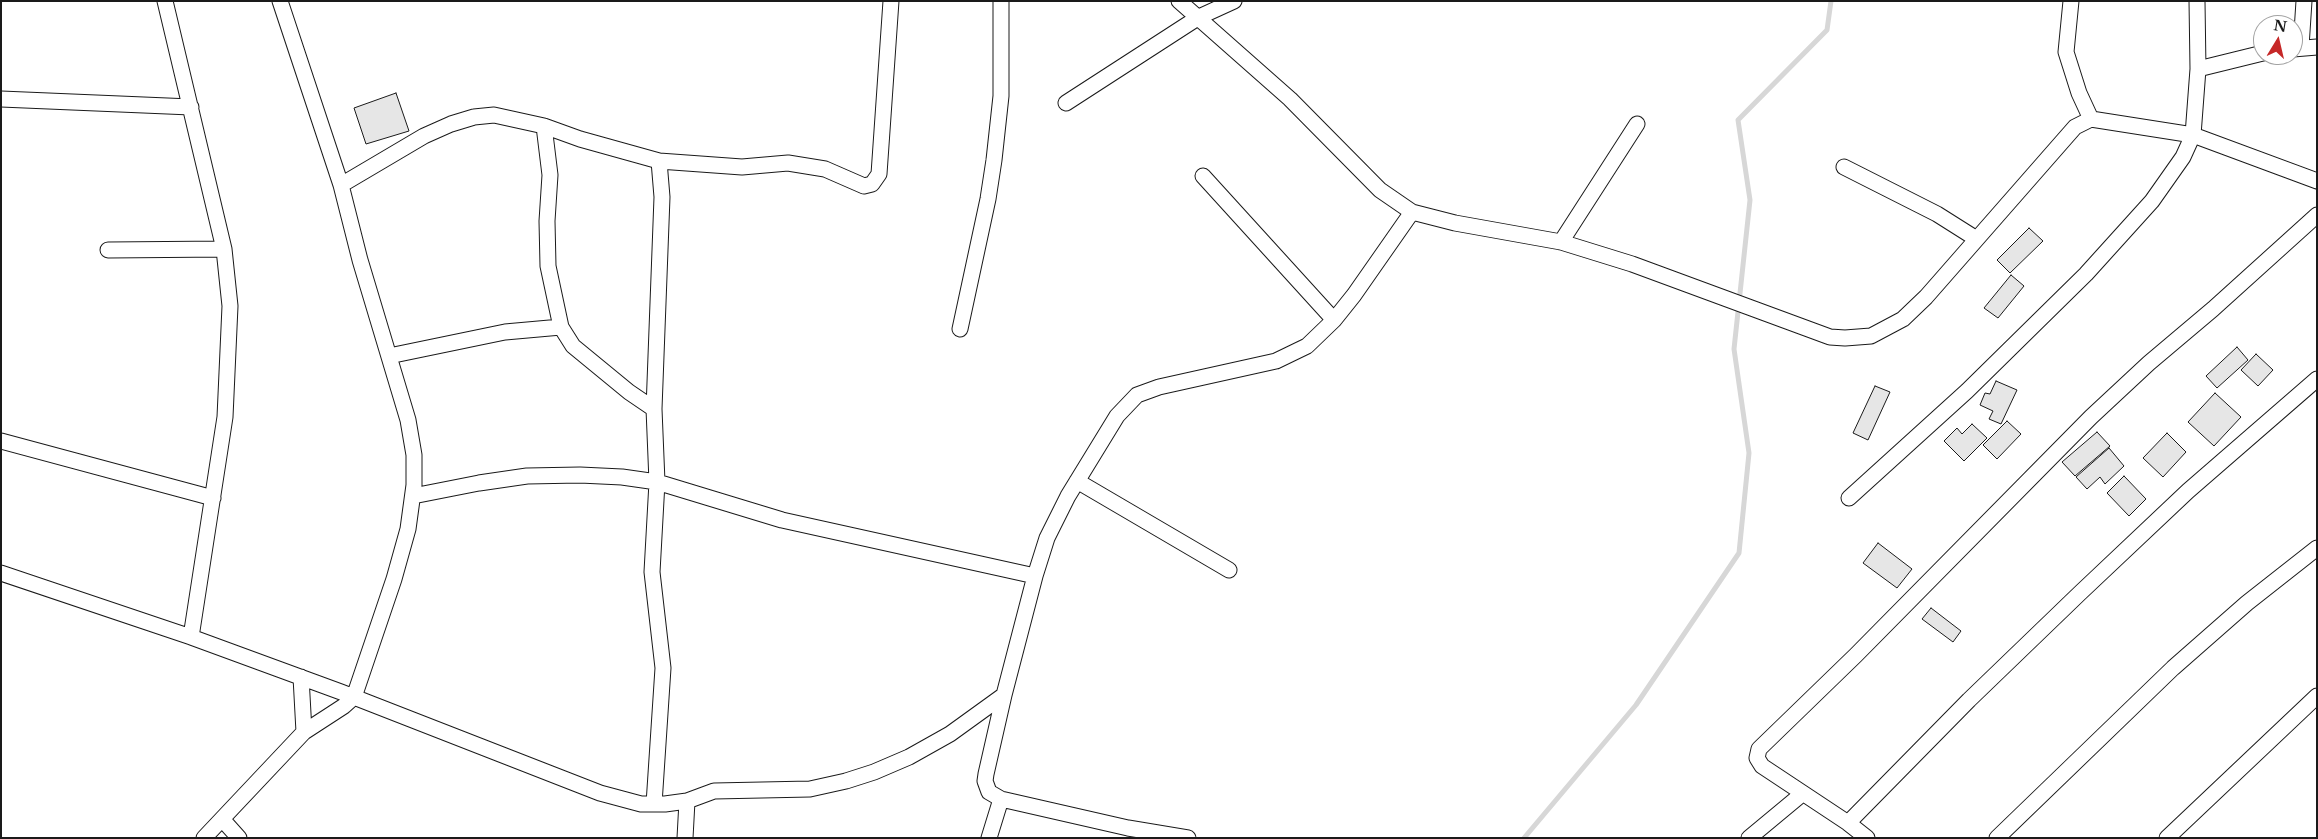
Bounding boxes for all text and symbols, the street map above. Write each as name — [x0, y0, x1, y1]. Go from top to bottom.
north arrow — [2253, 15, 2303, 65]
text: N — [2272, 16, 2288, 36]

